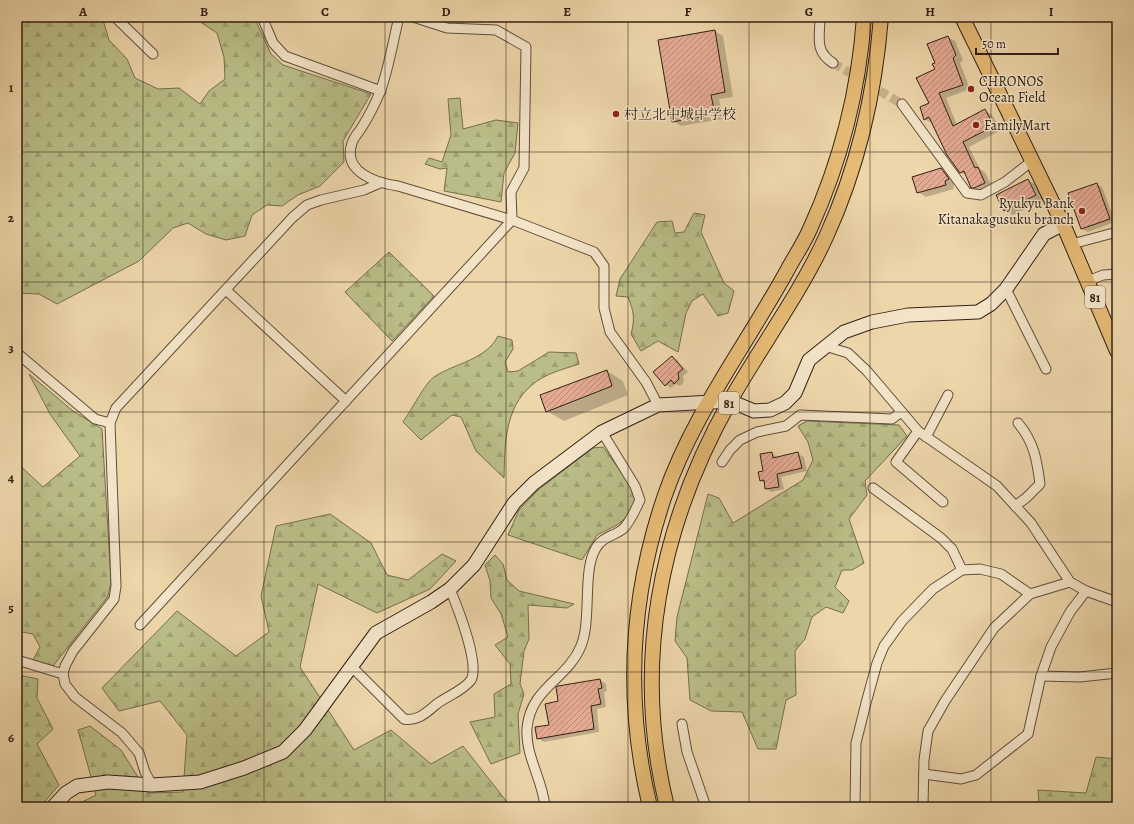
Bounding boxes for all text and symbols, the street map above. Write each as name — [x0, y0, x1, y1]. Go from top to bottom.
text: A — [78, 3, 88, 20]
text: B — [200, 3, 208, 20]
text: C — [321, 3, 329, 20]
text: D — [441, 3, 451, 20]
text: E — [563, 3, 571, 20]
text: F — [685, 3, 692, 20]
text: G — [805, 3, 813, 20]
text: H — [925, 3, 935, 20]
text: I — [1049, 3, 1054, 20]
scale bar — [976, 30, 1058, 56]
text: 50 m — [982, 36, 1006, 52]
place label: CHRONOS Ocean Field — [979, 72, 1046, 107]
text: 1 — [9, 79, 14, 96]
marker: CHRONOS Ocean Field — [966, 84, 976, 94]
place label: 村立北中城中学校 — [624, 105, 736, 124]
marker: 村立北中城中学校 — [611, 109, 621, 119]
place label: FamilyMart — [984, 116, 1051, 135]
marker: FamilyMart — [971, 120, 981, 130]
place label: Ryukyu Bank Kitanakagusuku branch — [938, 194, 1075, 229]
marker: Ryukyu Bank Kitanakagusuku branch — [1077, 206, 1087, 216]
text: 2 — [8, 209, 15, 226]
road number: 81 — [1085, 286, 1105, 308]
text: 3 — [8, 339, 14, 356]
road number: 81 — [719, 392, 739, 414]
text: 4 — [8, 469, 14, 486]
text: 5 — [8, 599, 14, 616]
text: 6 — [8, 729, 14, 746]

